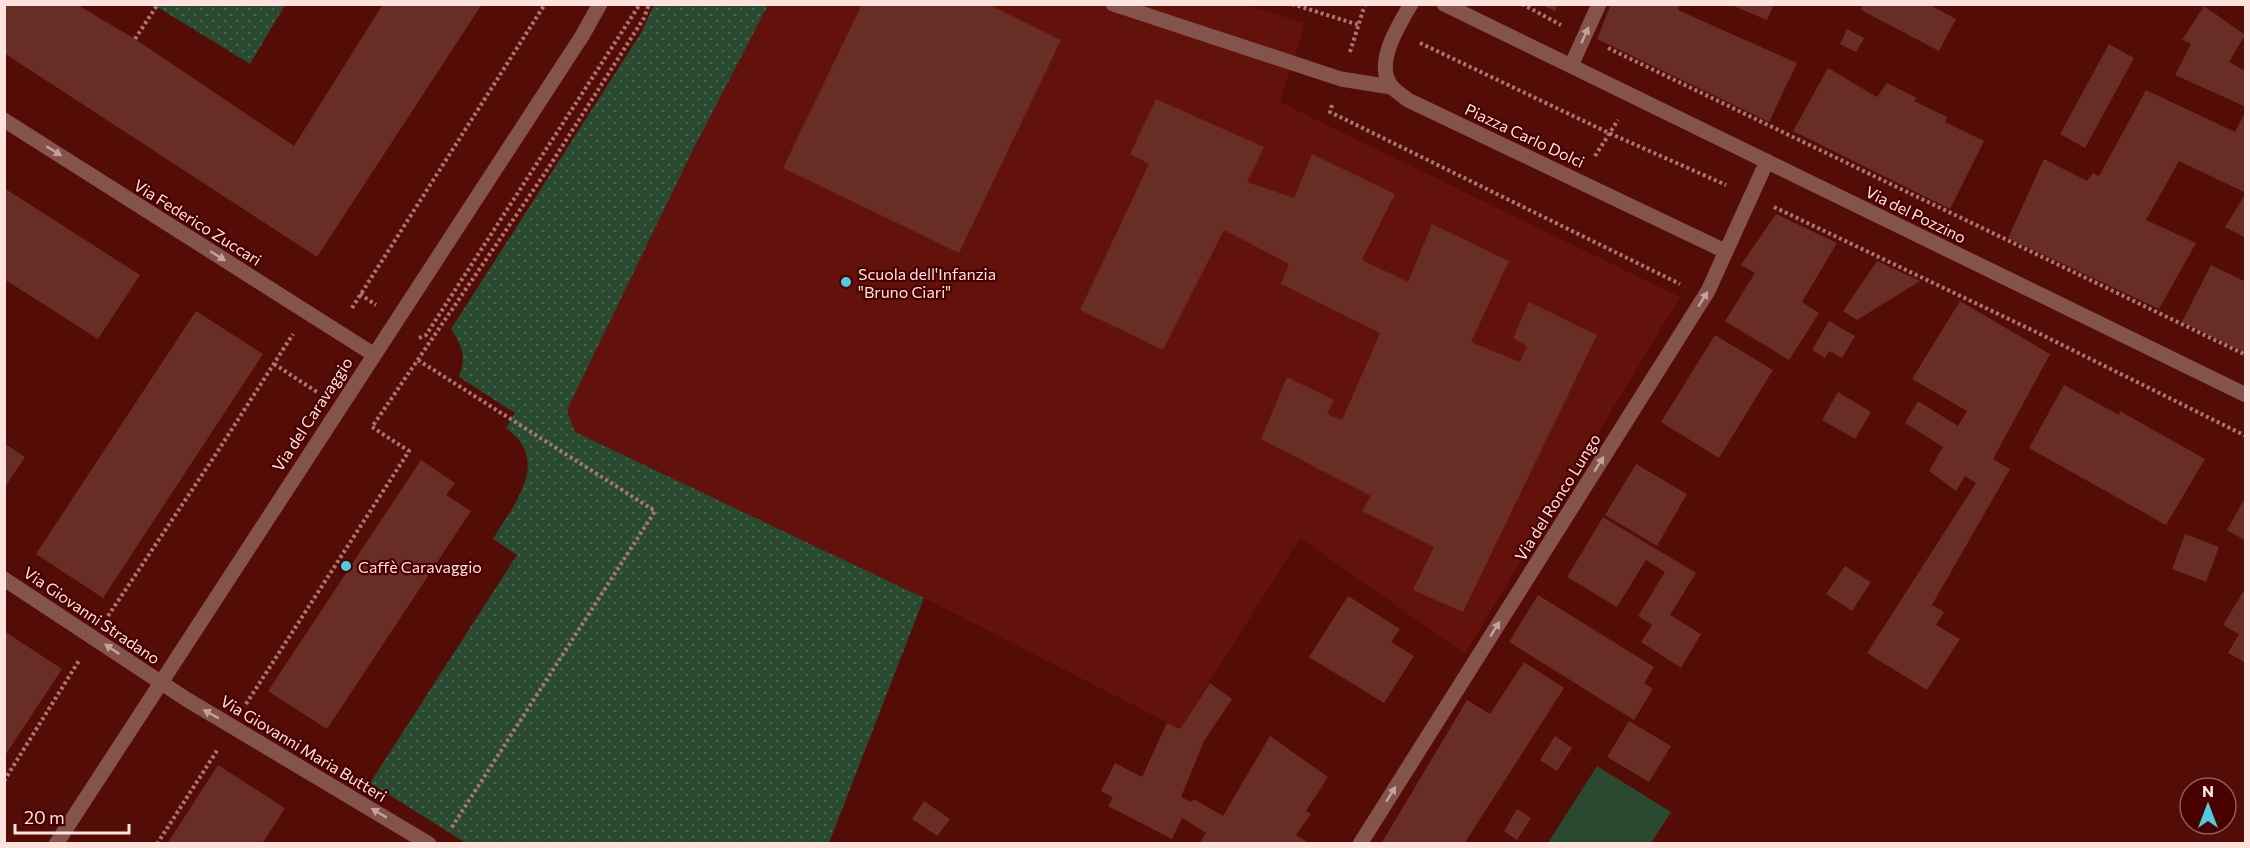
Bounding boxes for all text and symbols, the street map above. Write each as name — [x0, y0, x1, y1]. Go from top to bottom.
one-way arrow — [1581, 27, 1590, 44]
street label: Piazza Carlo Dolci — [1462, 99, 1588, 171]
one-way arrow — [46, 146, 62, 157]
street label: Via Federico Zuccari — [131, 175, 265, 269]
street label: Via del Pozzino — [1863, 181, 1969, 247]
one-way arrow — [210, 250, 226, 262]
place label: Scuola dell'Infanzia "Bruno Ciari" — [858, 264, 996, 301]
marker: Scuola dell'Infanzia "Bruno Ciari" — [839, 275, 853, 289]
one-way arrow — [1697, 291, 1708, 307]
street label: Via del Caravaggio — [268, 353, 356, 475]
street label: Via del Ronco Lungo — [1510, 430, 1604, 564]
one-way arrow — [1593, 456, 1604, 472]
place label: Caffè Caravaggio — [358, 557, 482, 576]
marker: Caffè Caravaggio — [339, 559, 353, 573]
street label: Via Giovanni Stradano — [20, 562, 164, 668]
one-way arrow — [1489, 621, 1500, 637]
one-way arrow — [104, 643, 120, 655]
street label: Via Giovanni Maria Butteri — [218, 691, 390, 805]
one-way arrow — [203, 709, 220, 719]
north arrow — [2178, 776, 2238, 836]
text: N — [2202, 781, 2214, 800]
one-way arrow — [1385, 786, 1396, 802]
scale bar — [15, 797, 129, 835]
text: 20 m — [24, 806, 65, 828]
one-way arrow — [371, 808, 387, 819]

